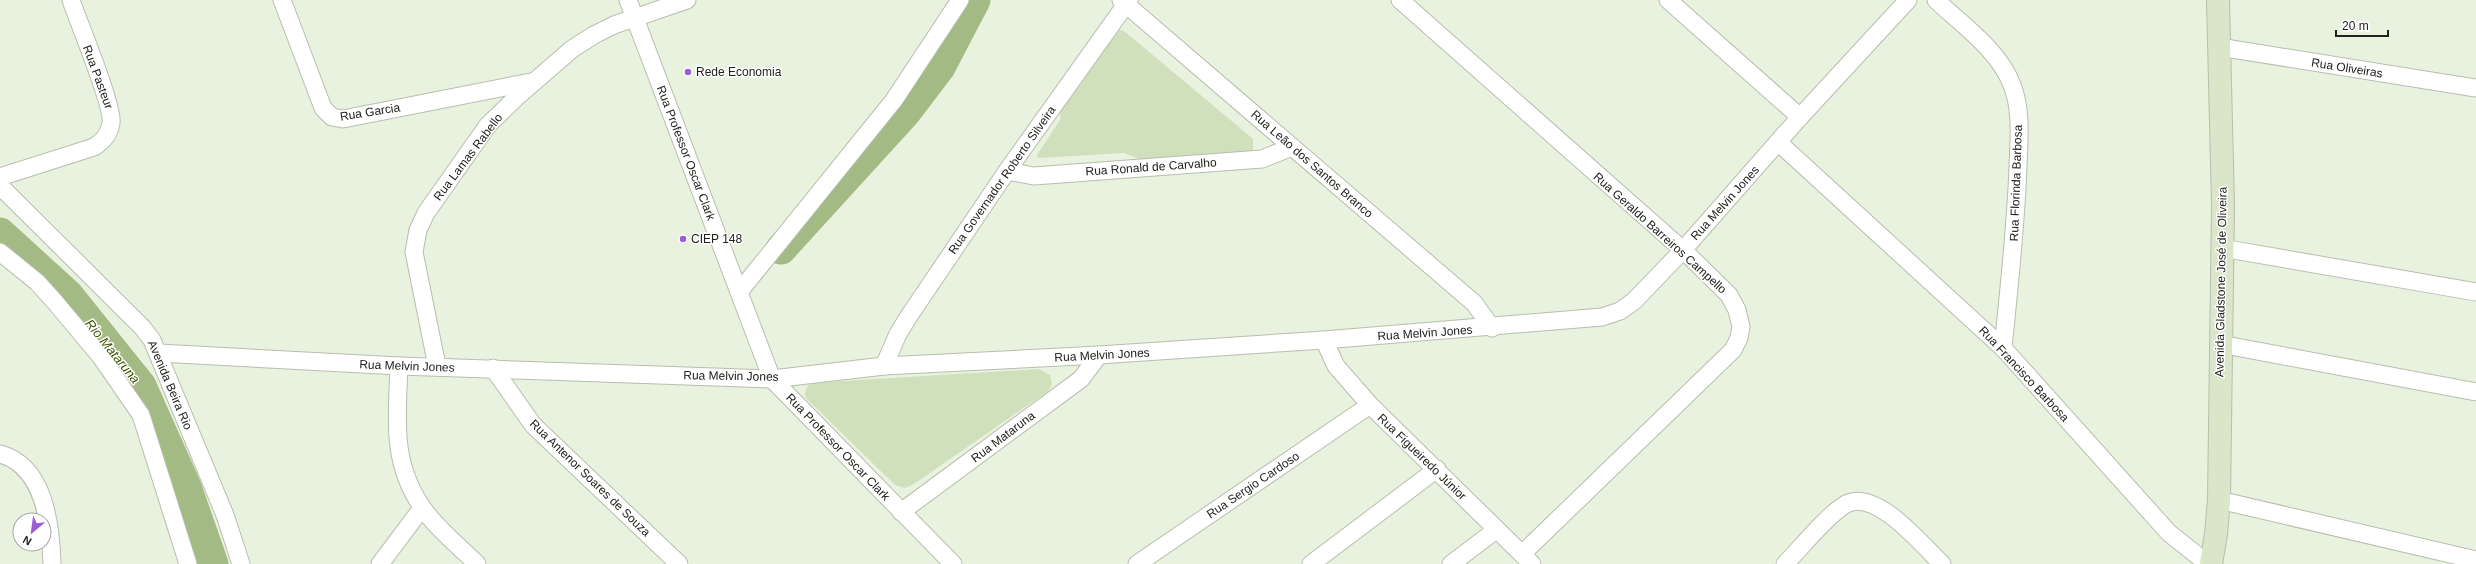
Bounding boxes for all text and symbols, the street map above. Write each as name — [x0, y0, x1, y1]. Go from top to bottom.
scale bar — [2336, 12, 2388, 38]
text: 20 m — [2342, 19, 2369, 33]
street label: Rua Pasteur — [80, 43, 116, 111]
street label: Rua Oliveiras — [2310, 55, 2384, 81]
place label: Rede Economia — [696, 65, 782, 79]
marker: Rede Economia — [683, 67, 693, 77]
street label: Rua Professor Oscar Clark — [654, 84, 719, 223]
street label: Rua Garcia — [339, 100, 401, 124]
street label: Rua Governador Roberto Silveira — [945, 103, 1059, 257]
street label: Rua Leão dos Santos Branco — [1248, 107, 1376, 221]
street label: Rua Lamas Rabello — [431, 110, 505, 203]
street label: Rua Florinda Barbosa — [2007, 124, 2025, 242]
street label: Rua Ronald de Carvalho — [1085, 155, 1217, 179]
street label: Rua Melvin Jones — [1688, 163, 1762, 243]
street label: Rua Geraldo Barreiros Campello — [1591, 170, 1730, 297]
street label: Avenida Gladstone José de Oliveira — [2212, 186, 2230, 377]
place label: CIEP 148 — [691, 232, 742, 246]
marker: CIEP 148 — [678, 234, 688, 244]
water label: Rio Mataruna — [82, 316, 143, 386]
street label: Rua Melvin Jones — [1377, 323, 1473, 343]
street label: Rua Francisco Barbosa — [1976, 323, 2072, 425]
street label: Avenida Beira Rio — [145, 338, 195, 432]
street label: Rua Melvin Jones — [1054, 346, 1150, 364]
street label: Rua Melvin Jones — [359, 357, 455, 375]
street label: Rua Melvin Jones — [683, 368, 779, 384]
street label: Rua Professor Oscar Clark — [783, 391, 894, 504]
street label: Rua Mataruna — [968, 408, 1038, 465]
street label: Rua Figueiredo Júnior — [1375, 411, 1469, 503]
street label: Rua Antenor Soares de Souza — [527, 417, 653, 540]
street label: Rua Sergio Cardoso — [1204, 449, 1302, 521]
north arrow — [12, 512, 52, 552]
text: N — [21, 534, 34, 548]

